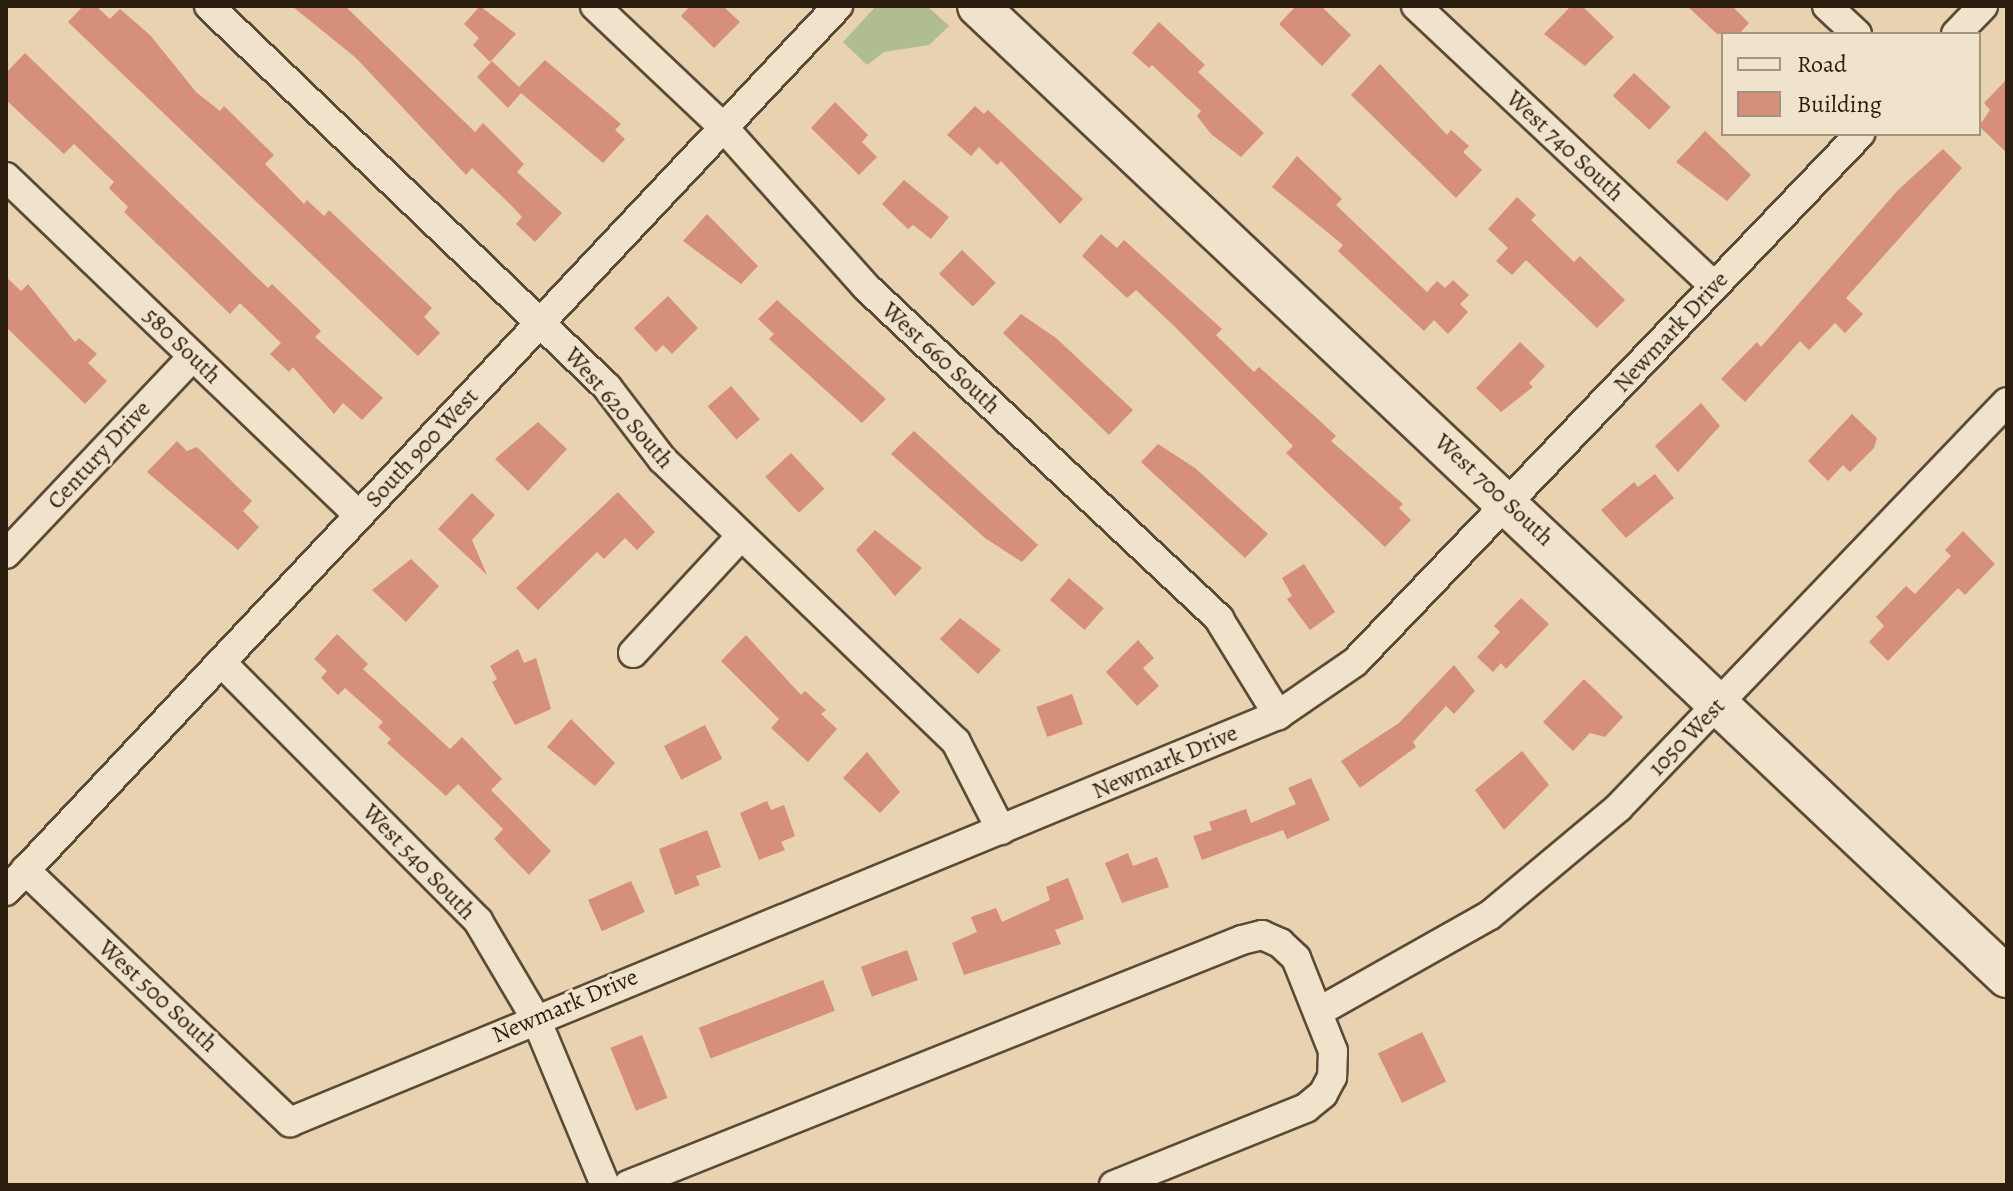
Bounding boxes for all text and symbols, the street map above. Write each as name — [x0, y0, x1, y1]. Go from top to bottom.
legend — [1721, 32, 1981, 136]
text: Road — [1797, 48, 1847, 80]
street label: West 740 South — [1500, 84, 1630, 208]
text: Building — [1797, 88, 1882, 120]
street label: Newmark Drive — [1607, 265, 1735, 399]
street label: West 660 South — [876, 296, 1006, 420]
street label: 580 South — [137, 302, 227, 390]
street label: West 620 South — [558, 341, 680, 475]
street label: South 900 West — [359, 382, 485, 514]
street label: Century Drive — [41, 395, 157, 515]
street label: West 700 South — [1429, 428, 1559, 552]
street label: 1050 West — [1643, 692, 1731, 782]
street label: Newmark Drive — [1088, 718, 1242, 806]
street label: West 540 South — [356, 798, 482, 926]
street label: West 500 South — [93, 934, 223, 1058]
street label: Newmark Drive — [488, 962, 642, 1050]

